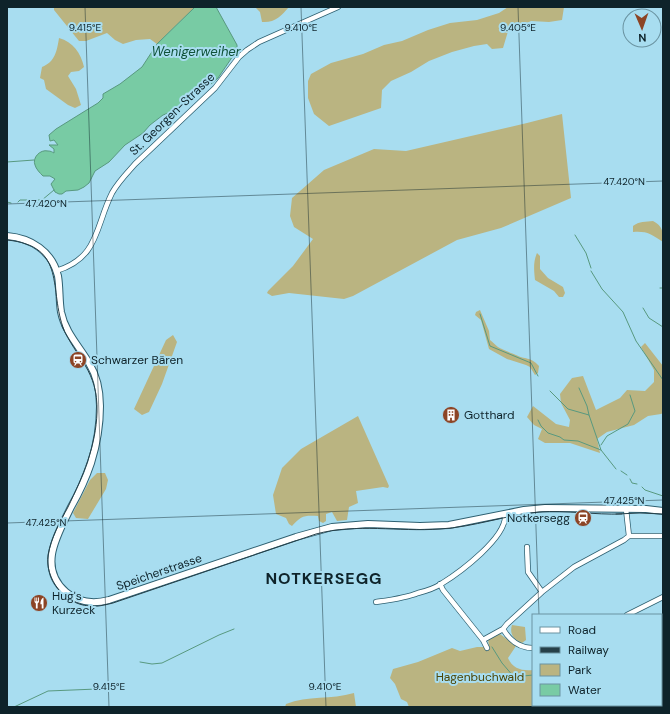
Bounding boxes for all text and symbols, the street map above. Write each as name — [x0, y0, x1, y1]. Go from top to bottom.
north arrow — [622, 8, 662, 48]
text: 9.415°E — [69, 21, 102, 34]
text: 9.410°E — [284, 21, 318, 34]
text: 9.405°E — [500, 21, 536, 34]
text: N — [638, 31, 647, 45]
water label: Wenigerweiher — [151, 43, 242, 60]
street label: St. Georgen-Strasse — [126, 69, 218, 159]
text: 47.420°N — [603, 175, 645, 188]
text: 47.420°N — [25, 197, 67, 210]
station icon: Schwarzer Bären — [68, 350, 88, 370]
place label: Schwarzer Bären — [91, 352, 183, 368]
building icon: Gotthard — [441, 405, 461, 425]
place label: Gotthard — [464, 407, 515, 423]
text: 47.425°N — [603, 494, 645, 507]
station icon: Notkersegg — [573, 508, 593, 528]
place label: Notkersegg — [507, 510, 570, 526]
text: 47.425°N — [25, 516, 67, 529]
street label: Speicherstrasse — [114, 550, 204, 594]
district label: NOTKERSEGG — [265, 568, 383, 589]
place label: Hug's Kurzeck — [52, 588, 95, 618]
restaurant icon: Hug's Kurzeck — [29, 593, 49, 613]
legend — [532, 614, 662, 706]
text: Road — [568, 622, 596, 638]
text: Railway — [568, 642, 609, 658]
text: Park — [568, 662, 592, 678]
park label: Hagenbuchwald — [436, 669, 524, 685]
text: 9.415°E — [93, 680, 126, 693]
text: 9.410°E — [308, 680, 342, 693]
text: Water — [568, 682, 602, 698]

